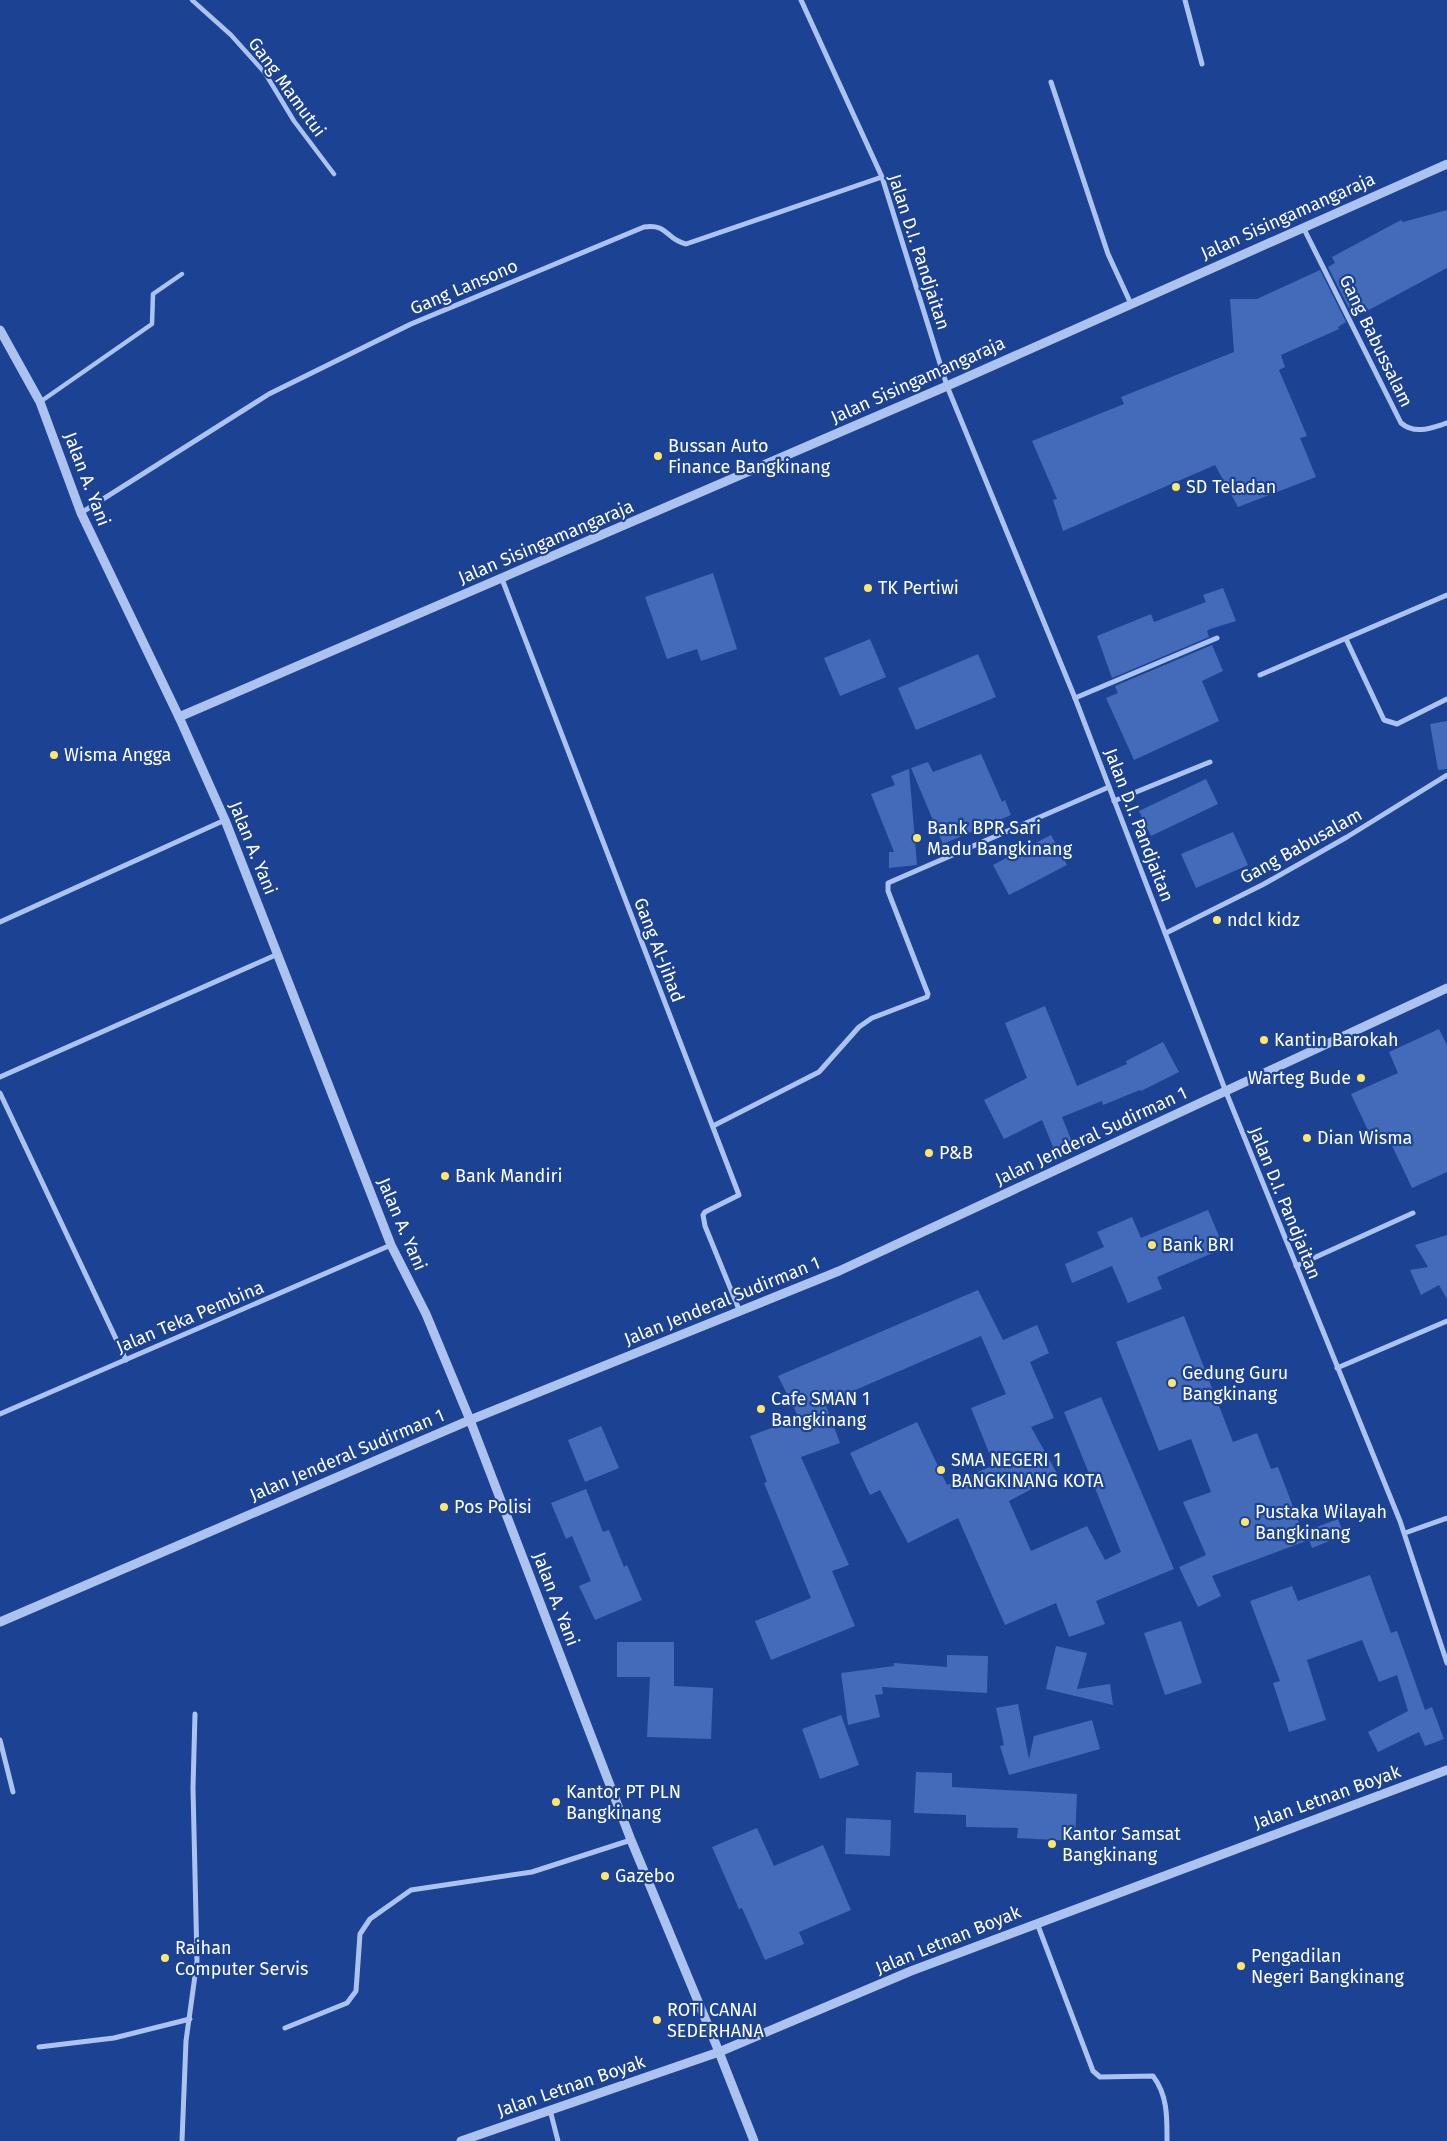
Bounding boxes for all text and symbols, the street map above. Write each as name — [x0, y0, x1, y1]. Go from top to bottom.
street label: Gang Mamutui — [244, 33, 330, 141]
street label: Jalan Sisingamangaraja — [1197, 168, 1379, 264]
street label: Jalan D.I. Pandjaitan — [883, 171, 955, 333]
street label: Gang Lansono — [407, 254, 521, 320]
street label: Gang Babussalam — [1335, 271, 1417, 411]
street label: Jalan Sisingamangaraja — [827, 332, 1009, 428]
street label: Jalan A. Yani — [59, 429, 115, 529]
place label: Bussan Auto Finance Bangkinang — [668, 435, 831, 478]
marker: Bussan Auto Finance Bangkinang — [652, 450, 664, 462]
place label: SD Teladan — [1186, 476, 1276, 498]
marker: SD Teladan — [1170, 481, 1182, 493]
street label: Jalan Sisingamangaraja — [455, 495, 637, 589]
place label: TK Pertiwi — [878, 577, 959, 599]
marker: TK Pertiwi — [862, 582, 874, 594]
place label: Wisma Angga — [64, 744, 171, 766]
street label: Jalan D.I. Pandjaitan — [1100, 745, 1178, 905]
marker: Wisma Angga — [48, 749, 60, 761]
street label: Jalan A. Yani — [224, 798, 282, 898]
street label: Gang Babusalam — [1236, 803, 1366, 889]
place label: Bank BPR Sari Madu Bangkinang — [927, 817, 1073, 860]
marker: Bank BPR Sari Madu Bangkinang — [911, 832, 923, 844]
street label: Gang Al-Jihad — [629, 895, 689, 1005]
place label: ndcl kidz — [1227, 909, 1300, 931]
marker: ndcl kidz — [1211, 914, 1223, 926]
place label: Kantin Barokah — [1274, 1029, 1399, 1051]
marker: Kantin Barokah — [1258, 1034, 1270, 1046]
place label: Warteg Bude — [1248, 1067, 1351, 1089]
marker: Warteg Bude — [1355, 1072, 1367, 1084]
street label: Jalan Jenderal Sudirman 1 — [992, 1082, 1190, 1190]
street label: Jalan D.I. Pandjaitan — [1244, 1124, 1326, 1282]
place label: Dian Wisma — [1317, 1127, 1412, 1149]
marker: Dian Wisma — [1301, 1132, 1313, 1144]
place label: P&B — [939, 1142, 973, 1164]
marker: P&B — [923, 1147, 935, 1159]
place label: Bank Mandiri — [455, 1165, 562, 1187]
marker: Bank Mandiri — [439, 1170, 451, 1182]
street label: Jalan A. Yani — [373, 1174, 431, 1274]
place label: Bank BRI — [1162, 1234, 1234, 1256]
marker: Bank BRI — [1146, 1239, 1158, 1251]
street label: Jalan Jenderal Sudirman 1 — [621, 1252, 823, 1350]
street label: Jalan Teka Pembina — [113, 1276, 267, 1358]
place label: Gedung Guru Bangkinang — [1182, 1362, 1288, 1405]
marker: Gedung Guru Bangkinang — [1166, 1377, 1178, 1389]
place label: Cafe SMAN 1 Bangkinang — [771, 1388, 870, 1431]
marker: Cafe SMAN 1 Bangkinang — [755, 1403, 767, 1415]
street label: Jalan Jenderal Sudirman 1 — [246, 1404, 448, 1506]
place label: SMA NEGERI 1 BANGKINANG KOTA — [951, 1449, 1104, 1492]
marker: SMA NEGERI 1 BANGKINANG KOTA — [935, 1464, 947, 1476]
place label: Pos Polisi — [454, 1496, 532, 1518]
marker: Pos Polisi — [438, 1501, 450, 1513]
place label: Pustaka Wilayah Bangkinang — [1255, 1501, 1387, 1544]
marker: Pustaka Wilayah Bangkinang — [1239, 1516, 1251, 1528]
street label: Jalan A. Yani — [528, 1549, 584, 1649]
street label: Jalan Letnan Boyak — [1250, 1760, 1404, 1834]
place label: Kantor PT PLN Bangkinang — [566, 1781, 681, 1824]
marker: Kantor PT PLN Bangkinang — [550, 1796, 562, 1808]
place label: Kantor Samsat Bangkinang — [1062, 1823, 1181, 1866]
marker: Kantor Samsat Bangkinang — [1046, 1838, 1058, 1850]
place label: Gazebo — [615, 1865, 675, 1887]
marker: Gazebo — [599, 1870, 611, 1882]
street label: Jalan Letnan Boyak — [872, 1901, 1025, 1979]
place label: Raihan Computer Servis — [175, 1937, 309, 1980]
place label: Pengadilan Negeri Bangkinang — [1251, 1945, 1405, 1988]
marker: Raihan Computer Servis — [159, 1952, 171, 1964]
marker: Pengadilan Negeri Bangkinang — [1235, 1960, 1247, 1972]
place label: ROTI CANAI SEDERHANA — [667, 1999, 764, 2042]
marker: ROTI CANAI SEDERHANA — [651, 2014, 663, 2026]
street label: Jalan Letnan Boyak — [494, 2050, 649, 2122]

